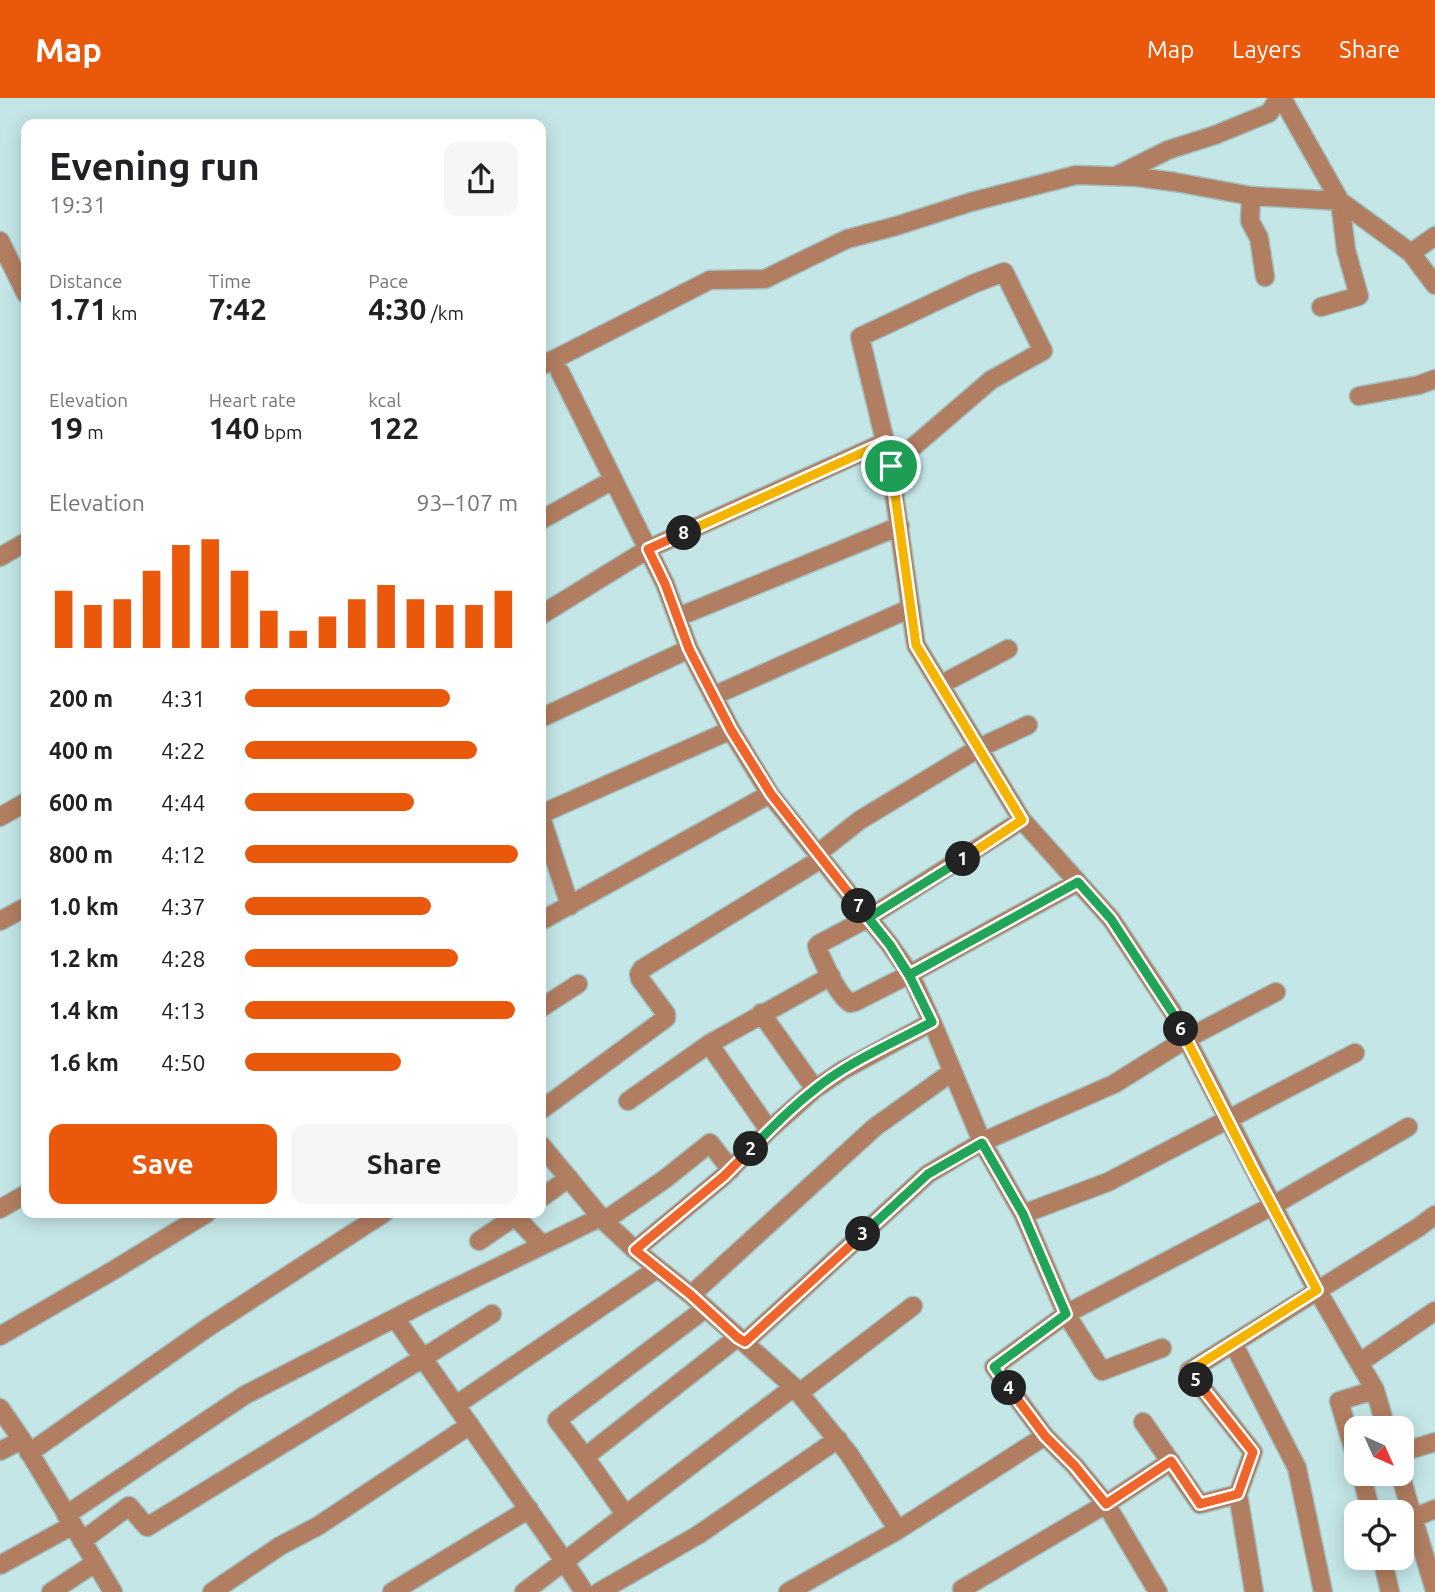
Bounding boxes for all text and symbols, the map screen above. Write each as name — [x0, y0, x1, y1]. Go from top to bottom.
text: Map — [35, 31, 102, 68]
text: Map — [1147, 36, 1194, 63]
text: Layers — [1232, 36, 1301, 63]
text: Share — [1339, 36, 1400, 63]
button: share — [444, 142, 518, 216]
text: Evening run — [49, 145, 260, 187]
text: 19:31 — [49, 192, 107, 217]
text: Distance — [49, 270, 123, 292]
text: Time — [209, 270, 251, 292]
text: Pace — [368, 270, 409, 292]
text: 1.71 — [49, 292, 107, 326]
text: 7:42 — [209, 292, 267, 326]
text: 4:30 — [368, 292, 426, 326]
text: km — [107, 302, 137, 324]
text: /km — [426, 302, 464, 324]
text: Elevation — [49, 389, 128, 411]
text: Heart rate — [209, 389, 296, 411]
text: kcal — [368, 389, 401, 411]
text: 19 — [49, 411, 83, 445]
text: 140 — [209, 411, 259, 445]
text: 122 — [368, 411, 419, 445]
text: m — [83, 421, 104, 443]
text: bpm — [259, 421, 302, 443]
pin — [861, 436, 921, 496]
icon: arrive — [872, 447, 910, 485]
text: Elevation — [49, 490, 145, 515]
text: 93–107 m — [417, 490, 518, 515]
pin: 8 — [666, 516, 702, 550]
text: 8 — [678, 521, 689, 543]
text: 200 m — [49, 686, 113, 711]
text: 4:31 — [161, 686, 206, 711]
text: 400 m — [49, 738, 113, 763]
text: 4:22 — [161, 738, 206, 763]
text: 600 m — [49, 790, 113, 815]
text: 4:44 — [161, 790, 206, 815]
text: 800 m — [49, 842, 113, 867]
text: 4:12 — [161, 842, 206, 867]
pin: 1 — [946, 842, 981, 876]
text: 1 — [957, 847, 968, 869]
pin: 7 — [842, 888, 876, 924]
text: 1.0 km — [49, 894, 119, 919]
text: 4:37 — [161, 894, 206, 919]
text: 7 — [853, 894, 864, 916]
text: 1.2 km — [49, 946, 119, 971]
text: 4:28 — [161, 946, 206, 971]
text: 1.4 km — [49, 998, 119, 1023]
text: 4:13 — [161, 998, 206, 1023]
pin: 6 — [1164, 1012, 1198, 1046]
text: 6 — [1175, 1017, 1186, 1039]
text: 1.6 km — [49, 1050, 119, 1075]
text: 4:50 — [161, 1050, 206, 1075]
button: Save — [49, 1124, 277, 1204]
button: Share — [291, 1124, 518, 1204]
pin: 2 — [734, 1132, 768, 1166]
text: 2 — [745, 1137, 756, 1159]
pin: 3 — [846, 1216, 880, 1252]
text: 3 — [857, 1222, 868, 1244]
pin: 5 — [1178, 1362, 1214, 1398]
text: 5 — [1190, 1368, 1201, 1390]
pin: 4 — [992, 1370, 1026, 1406]
text: 4 — [1003, 1376, 1014, 1398]
north arrow — [1344, 1416, 1414, 1486]
map controls — [1344, 1416, 1414, 1570]
button: locate — [1344, 1500, 1414, 1570]

